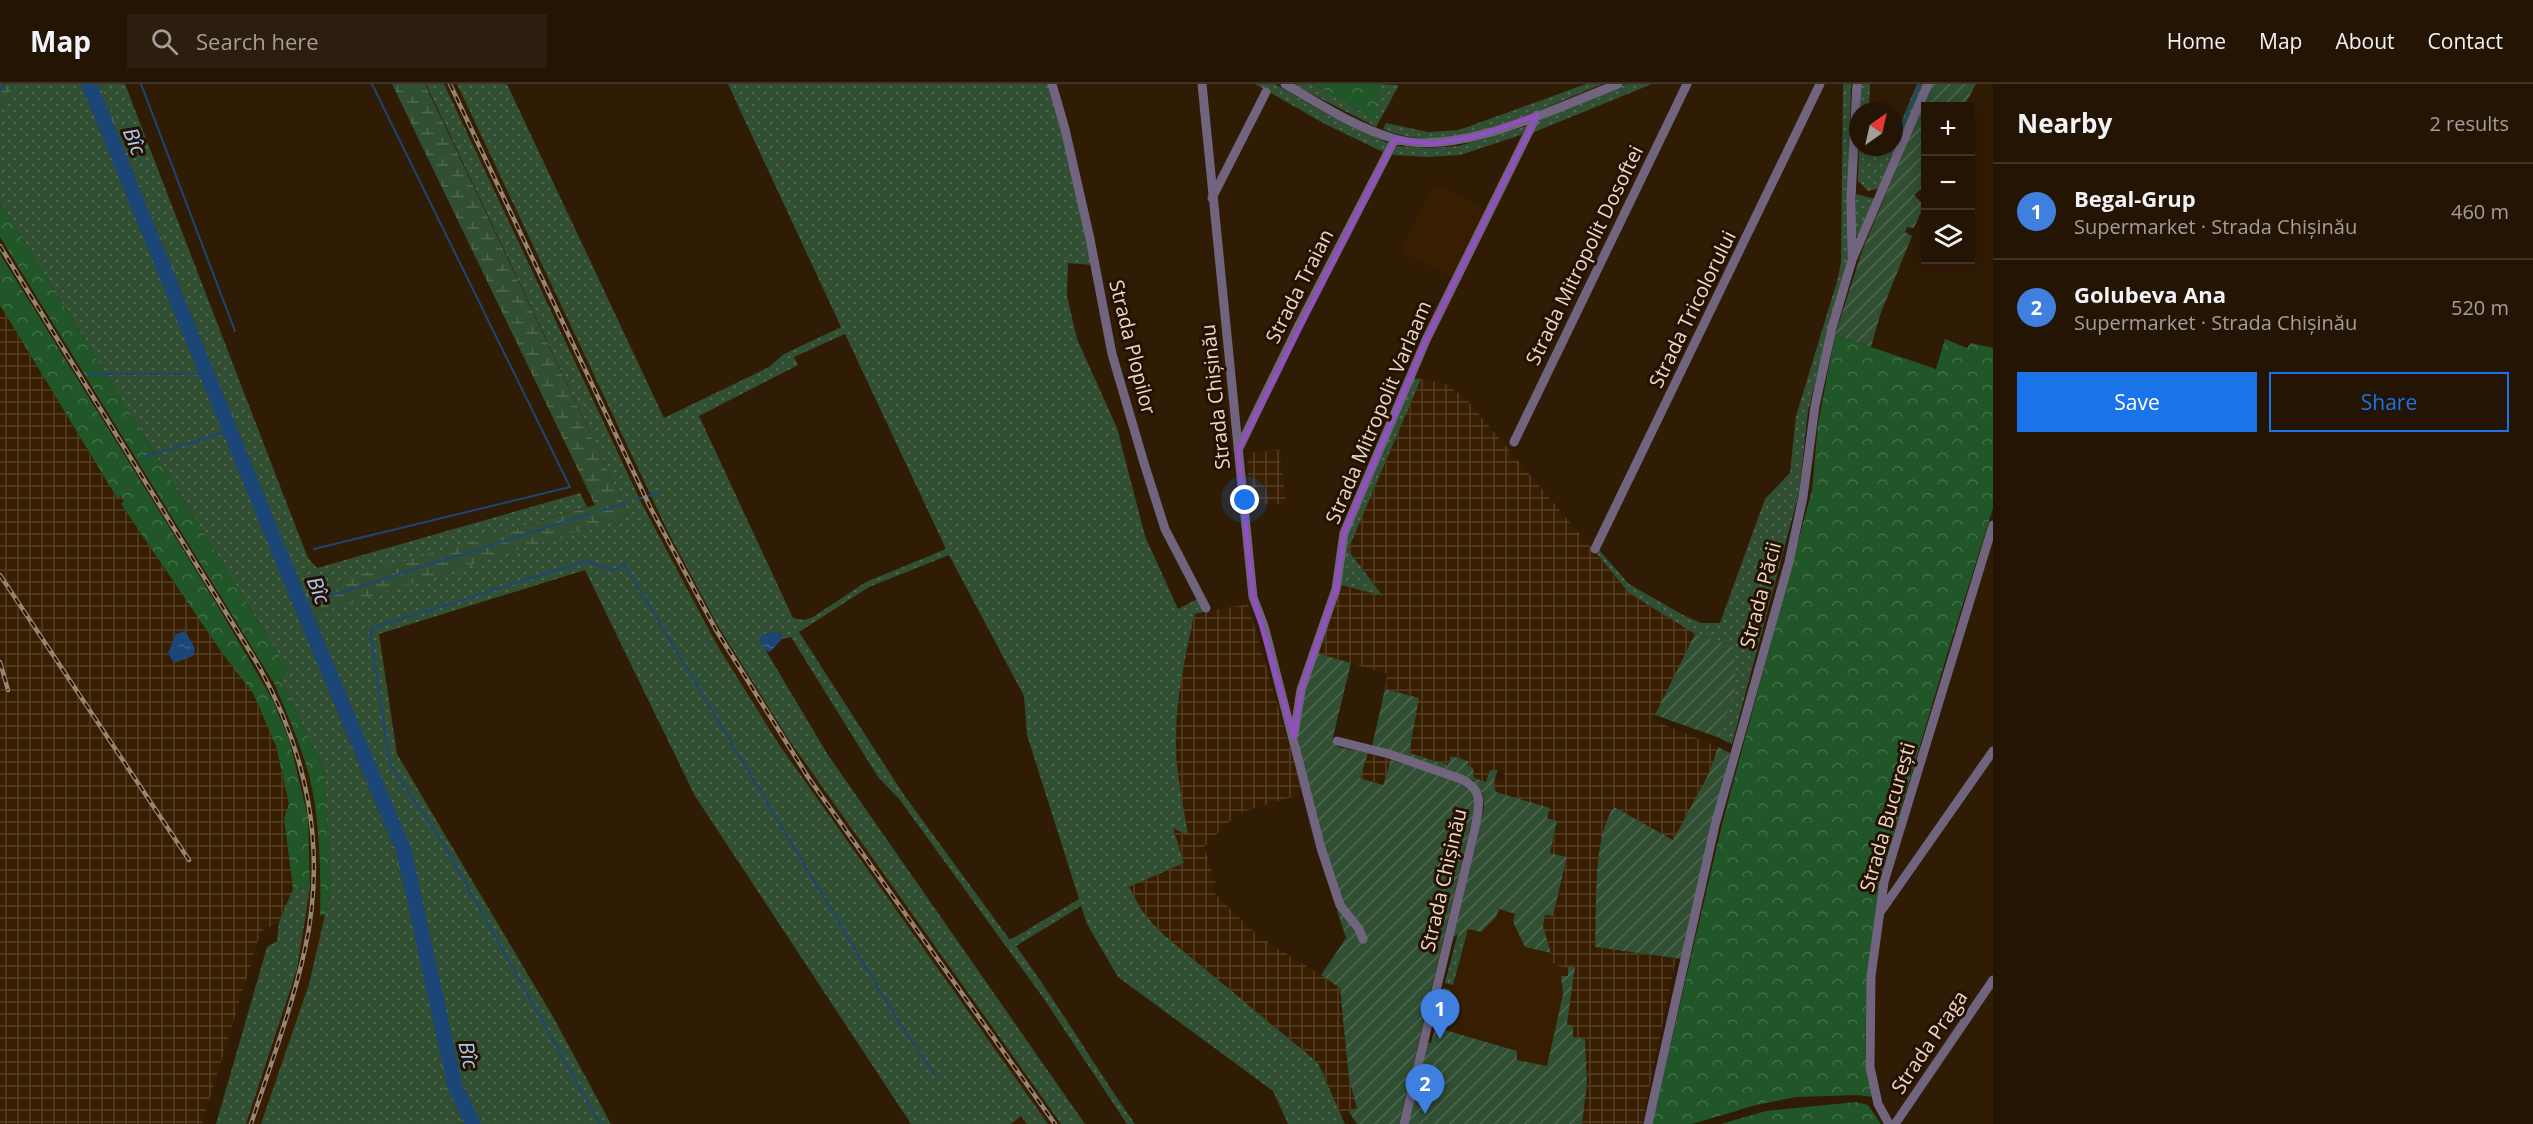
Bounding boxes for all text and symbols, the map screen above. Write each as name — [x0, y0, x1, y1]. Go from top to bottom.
search box — [127, 14, 547, 68]
text: Map — [30, 22, 91, 60]
icon: search — [148, 25, 181, 58]
text: Search here — [196, 26, 319, 56]
text: Home — [2167, 27, 2226, 55]
text: Map — [2259, 27, 2302, 55]
text: About — [2335, 27, 2395, 55]
text: Contact — [2428, 27, 2503, 55]
north arrow — [1849, 102, 1903, 156]
map controls — [1921, 102, 1975, 264]
button: + — [1921, 102, 1975, 156]
text: Nearby — [2017, 105, 2112, 141]
text: 2 results — [2429, 110, 2509, 137]
water label: Bîc — [117, 123, 153, 159]
street label: Strada Mitropolit Dosoftei — [1519, 141, 1649, 369]
button: − — [1921, 156, 1975, 210]
text: Begal-Grup — [2074, 183, 2196, 213]
text: 1 — [2031, 198, 2042, 225]
text: 460 m — [2451, 198, 2509, 225]
button: layers — [1921, 210, 1975, 264]
text: Supermarket · Strada Chișinău — [2074, 213, 2357, 240]
street label: Strada Traian — [1259, 224, 1339, 348]
street label: Strada Tricolorului — [1642, 226, 1742, 392]
street label: Strada Plopilor — [1103, 277, 1163, 417]
text: Golubeva Ana — [2074, 279, 2226, 309]
text: 2 — [2031, 294, 2042, 321]
text: 520 m — [2451, 294, 2509, 321]
street label: Strada Mitropolit Varlaam — [1319, 296, 1437, 528]
text: Supermarket · Strada Chișinău — [2074, 309, 2357, 336]
street label: Strada Chișinău — [1194, 323, 1236, 471]
button: Save — [2017, 372, 2257, 432]
button: Share — [2269, 372, 2509, 432]
your location — [1230, 485, 1259, 514]
street label: Strada Păcii — [1733, 539, 1787, 651]
water label: Bîc — [301, 572, 337, 608]
street label: Strada București — [1853, 739, 1921, 895]
street label: Strada Chișinău — [1413, 806, 1473, 954]
street label: Strada Praga — [1884, 985, 1974, 1099]
pin: 1 — [1420, 990, 1460, 1039]
water label: Bîc — [452, 1039, 486, 1072]
pin: 2 — [1406, 1064, 1444, 1114]

